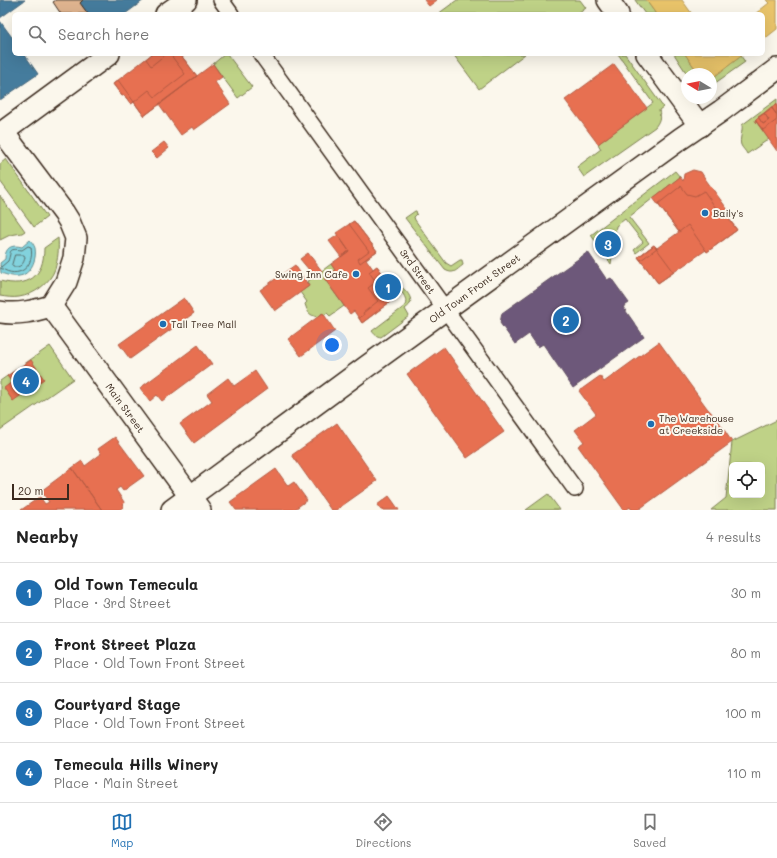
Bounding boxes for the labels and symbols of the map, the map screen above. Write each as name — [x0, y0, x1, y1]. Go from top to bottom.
north arrow — [681, 68, 717, 104]
place label: Baily's — [713, 206, 743, 220]
marker: Baily's — [700, 208, 710, 218]
pin: 3 — [595, 229, 621, 259]
street label: 3rd Street — [397, 246, 439, 297]
street label: Old Town Front Street — [426, 250, 523, 326]
place label: Swing Inn Cafe — [275, 267, 348, 281]
marker: Swing Inn Cafe — [351, 269, 361, 279]
pin: 1 — [375, 272, 401, 302]
pin: 2 — [553, 305, 579, 335]
place label: Tall Tree Mall — [171, 317, 236, 331]
marker: Tall Tree Mall — [158, 319, 168, 329]
your location — [322, 335, 342, 355]
pin: 4 — [13, 366, 39, 396]
street label: Main Street — [103, 380, 148, 435]
place label: The Warehouse at Creekside — [659, 411, 734, 437]
marker: The Warehouse at Creekside — [646, 419, 656, 429]
scale bar — [12, 482, 69, 501]

